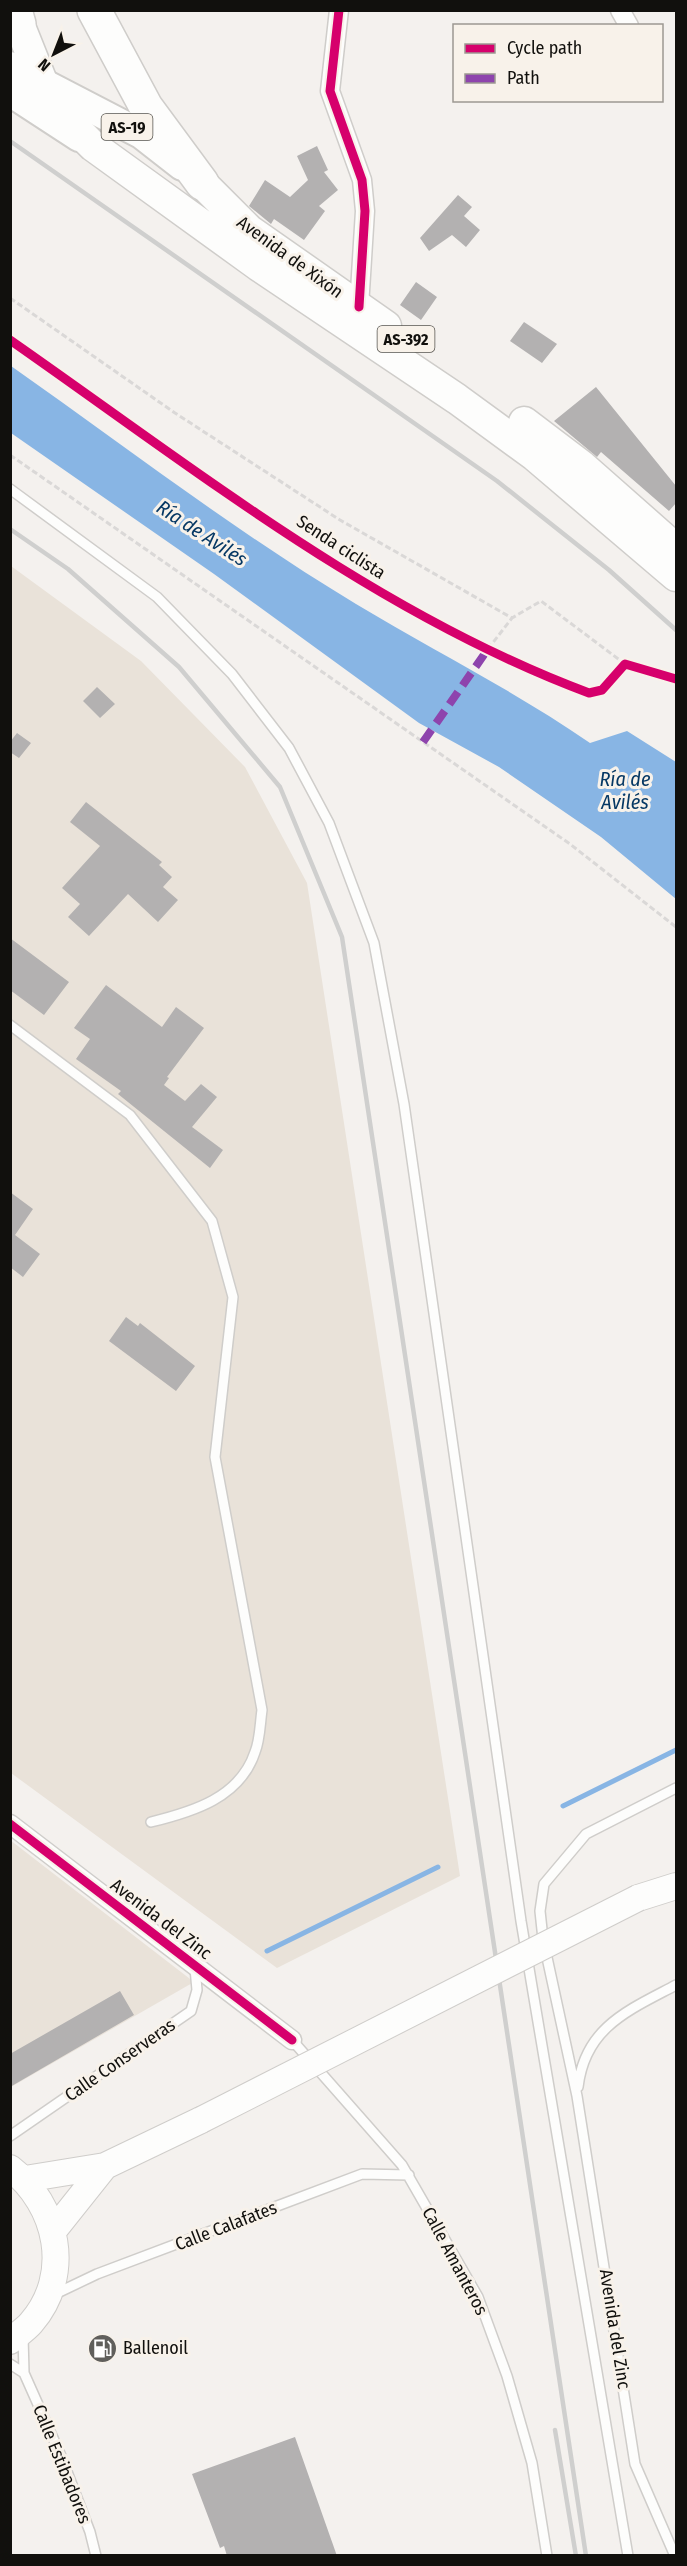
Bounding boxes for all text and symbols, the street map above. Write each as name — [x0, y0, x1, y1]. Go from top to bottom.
north arrow — [24, 24, 84, 84]
legend — [453, 24, 663, 102]
text: Cycle path — [507, 37, 582, 59]
text: N — [34, 55, 54, 75]
text: Path — [507, 67, 540, 89]
road number: AS-19 — [102, 114, 152, 140]
street label: Avenida de Xixón — [233, 211, 347, 303]
road number: AS-392 — [378, 326, 434, 352]
water label: Ría de Avilés — [152, 495, 252, 571]
street label: Senda ciclista — [292, 510, 390, 584]
water label: Ría de Avilés — [600, 767, 651, 814]
street label: Avenida del Zinc — [106, 1874, 216, 1964]
street label: Calle Conserveras — [61, 2014, 180, 2106]
street label: Calle Calafates — [172, 2196, 280, 2256]
street label: Calle Amanteros — [417, 2203, 493, 2319]
street label: Avenida del Zinc — [595, 2268, 635, 2391]
fuel station icon: Ballenoil — [86, 2332, 118, 2364]
place label: Ballenoil — [123, 2337, 188, 2359]
street label: Calle Estibadores — [28, 2401, 96, 2527]

